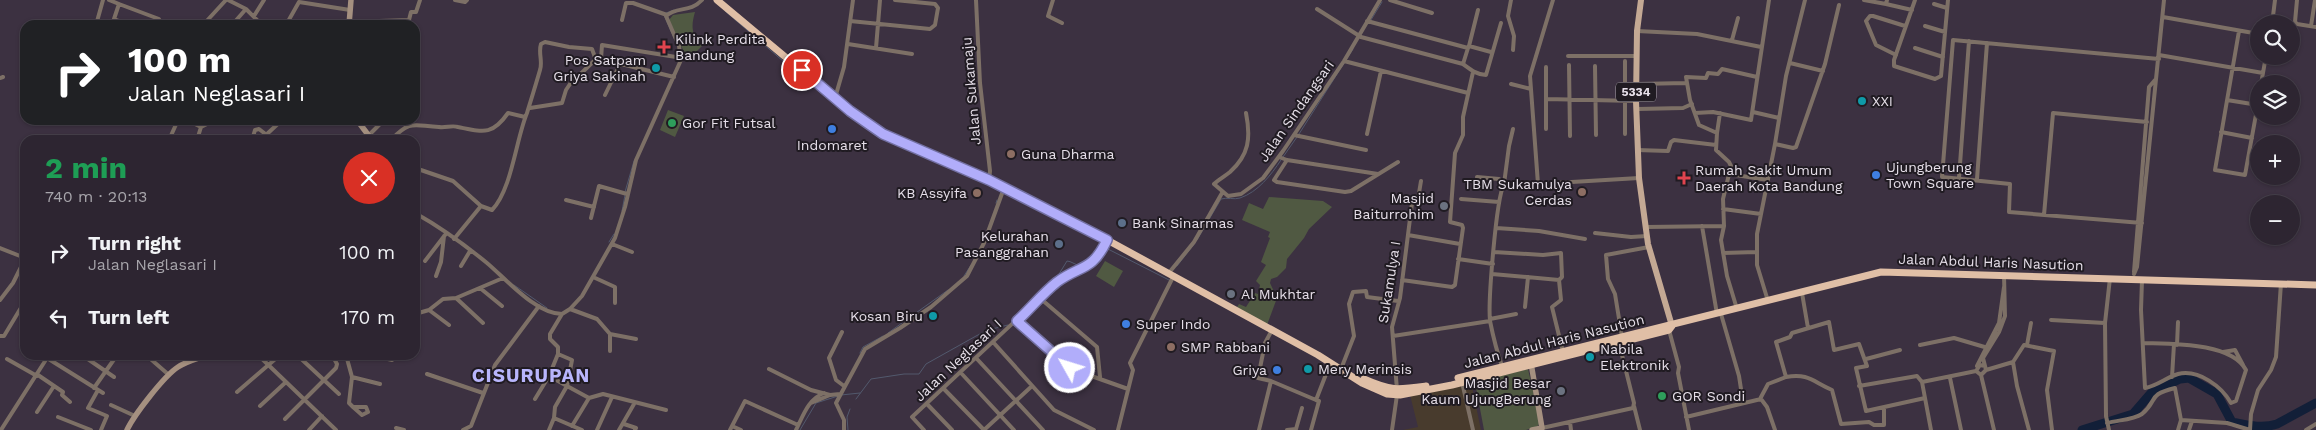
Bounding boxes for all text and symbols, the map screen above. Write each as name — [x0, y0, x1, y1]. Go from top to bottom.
map controls — [2250, 15, 2300, 245]
button: search — [2250, 15, 2300, 65]
place label: Kilink Perdita Bandung — [675, 31, 765, 63]
street label: Jalan Sukamaju — [958, 36, 984, 146]
text: 100 m — [128, 39, 231, 81]
icon: right — [45, 40, 110, 105]
marker: Kilink Perdita Bandung — [657, 40, 671, 54]
pin — [781, 49, 823, 91]
place label: Pos Satpam Griya Sakinah — [553, 52, 646, 84]
icon: arrive — [788, 56, 816, 84]
street label: Jalan Sindangsari — [1255, 57, 1337, 165]
marker: Pos Satpam Griya Sakinah — [650, 62, 662, 74]
button: layers — [2250, 75, 2300, 125]
text: Jalan Neglasari I — [128, 81, 305, 106]
road number: 5334 — [1616, 82, 1656, 101]
place label: XXI — [1872, 93, 1893, 109]
marker: XXI — [1856, 95, 1868, 107]
place label: Gor Fit Futsal — [682, 115, 776, 131]
marker: Gor Fit Futsal — [666, 117, 678, 129]
marker: Indomaret — [826, 123, 838, 135]
button: + — [2250, 135, 2300, 185]
place label: Indomaret — [797, 137, 867, 153]
place label: Guna Dharma — [1021, 146, 1114, 162]
marker: Guna Dharma — [1005, 148, 1017, 160]
text: 2 min — [45, 150, 127, 185]
button: close — [343, 152, 395, 204]
place label: Ujungberung Town Square — [1886, 159, 1974, 191]
place label: Rumah Sakit Umum Daerah Kota Bandung — [1695, 162, 1843, 194]
marker: Ujungberung Town Square — [1870, 169, 1882, 181]
marker: Rumah Sakit Umum Daerah Kota Bandung — [1677, 171, 1691, 185]
place label: TBM Sukamulya Cerdas — [1464, 176, 1572, 208]
place label: KB Assyifa — [897, 185, 967, 201]
marker: TBM Sukamulya Cerdas — [1576, 186, 1588, 198]
text: 740 m · 20:13 — [45, 187, 147, 206]
marker: KB Assyifa — [971, 187, 983, 199]
place label: Masjid Baiturrohim — [1353, 190, 1434, 222]
button: − — [2250, 195, 2300, 245]
marker: Masjid Baiturrohim — [1438, 200, 1450, 212]
place label: Bank Sinarmas — [1132, 215, 1234, 231]
marker: Bank Sinarmas — [1116, 217, 1128, 229]
place label: Kelurahan Pasanggrahan — [955, 228, 1049, 260]
text: Turn right — [88, 232, 181, 255]
marker: Kelurahan Pasanggrahan — [1053, 238, 1065, 250]
icon: right — [45, 239, 73, 267]
street label: Sukamulya I — [1375, 240, 1403, 324]
text: 100 m — [339, 241, 395, 264]
street label: Jalan Abdul Haris Nasution — [1898, 251, 2084, 273]
text: Jalan Neglasari I — [88, 255, 217, 274]
place label: Al Mukhtar — [1241, 286, 1316, 302]
marker: Al Mukhtar — [1225, 288, 1237, 300]
icon: left — [45, 304, 73, 332]
text: Turn left — [88, 306, 169, 329]
text: 170 m — [341, 306, 395, 329]
place label: Kosan Biru — [850, 308, 923, 324]
marker: Kosan Biru — [927, 310, 939, 322]
street label: Jalan Abdul Haris Nasution — [1462, 311, 1646, 371]
street label: Jalan Neglasari I — [911, 316, 1005, 404]
place label: Super Indo — [1136, 316, 1210, 332]
marker: Super Indo — [1120, 318, 1132, 330]
place label: SMP Rabbani — [1181, 339, 1270, 355]
position arrow — [1043, 341, 1095, 393]
marker: SMP Rabbani — [1165, 341, 1177, 353]
place label: Nabila Elektronik — [1600, 341, 1669, 373]
marker: Nabila Elektronik — [1584, 351, 1596, 363]
place label: Mery Merinsis — [1318, 361, 1412, 377]
place label: Griya — [1232, 362, 1267, 378]
marker: Mery Merinsis — [1302, 363, 1314, 375]
district label: CISURUPAN — [472, 364, 590, 387]
marker: Griya — [1271, 364, 1283, 376]
place label: Masjid Besar Kaum UjungBerung — [1421, 375, 1552, 407]
marker: Masjid Besar Kaum UjungBerung — [1555, 385, 1567, 397]
place label: GOR Sondi — [1672, 388, 1745, 404]
marker: GOR Sondi — [1656, 390, 1668, 402]

